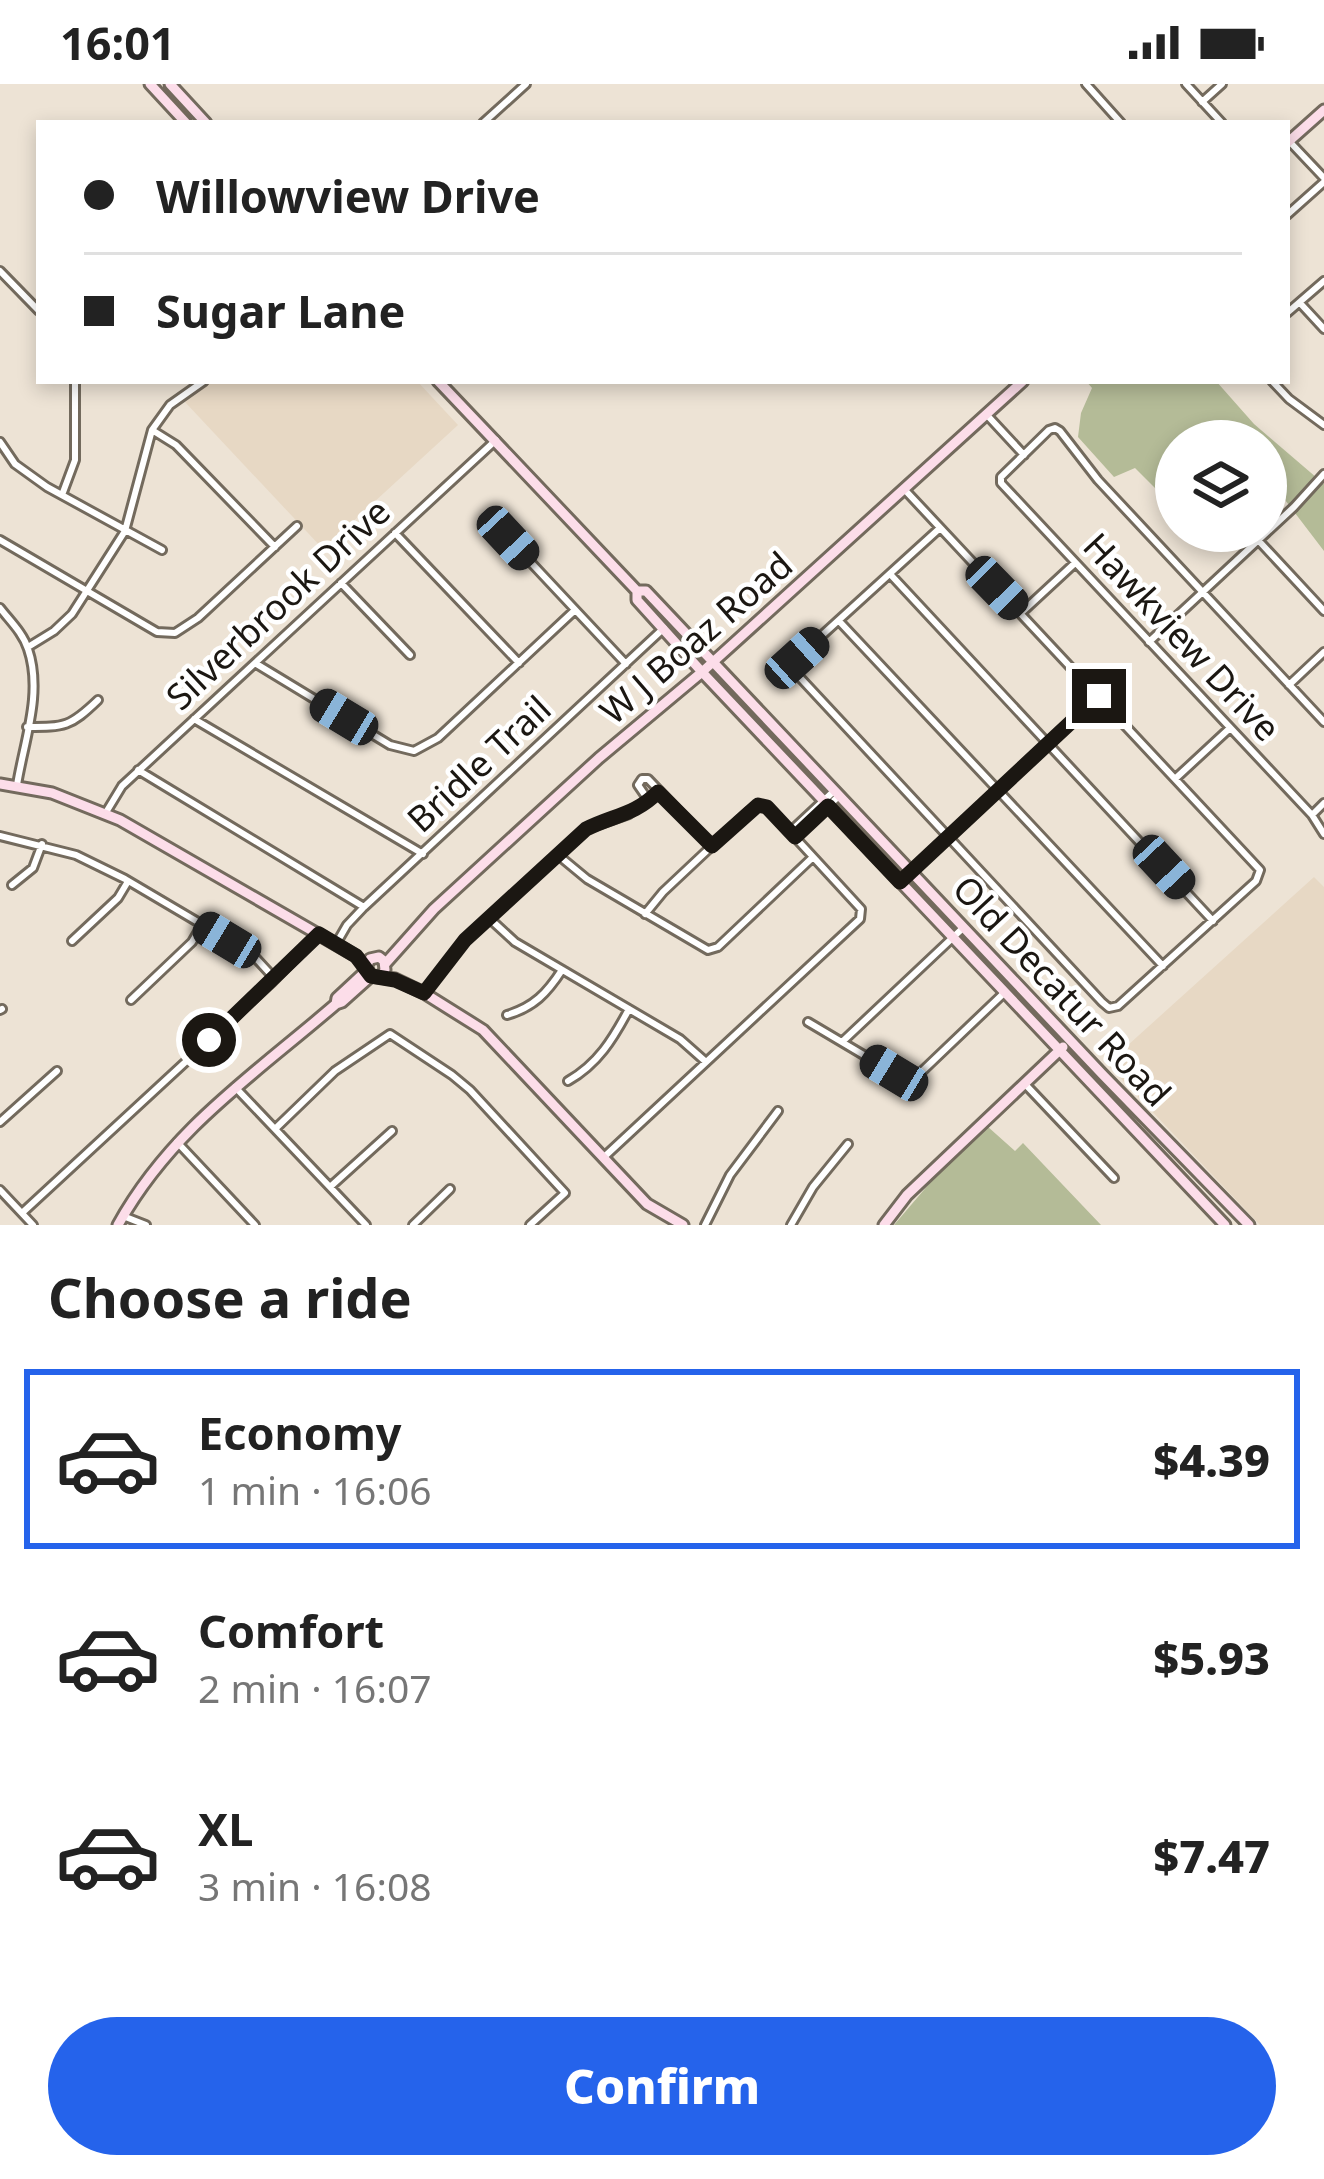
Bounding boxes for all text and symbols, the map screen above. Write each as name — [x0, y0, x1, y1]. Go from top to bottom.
text: 16:01 — [60, 12, 176, 73]
text: Willowview Drive — [156, 165, 540, 226]
text: Sugar Lane — [156, 280, 405, 341]
map controls — [1155, 420, 1287, 552]
button: layers — [1155, 420, 1287, 552]
street label: Silverbrook Drive — [155, 487, 400, 720]
car — [470, 499, 546, 577]
street label: Hawkview Drive — [1073, 522, 1292, 751]
street label: W J Boaz Road — [589, 540, 802, 735]
car — [959, 550, 1035, 626]
car — [758, 621, 836, 695]
route end — [1072, 669, 1126, 723]
car — [304, 683, 384, 751]
street label: Bridle Trail — [396, 684, 561, 843]
car — [1126, 828, 1202, 906]
street label: Old Decatur Road — [943, 865, 1182, 1117]
car — [187, 906, 267, 974]
route start — [182, 1013, 236, 1067]
car — [854, 1039, 934, 1107]
text: Choose a ride — [48, 1260, 412, 1334]
text: Economy — [198, 1402, 402, 1463]
icon: car — [54, 1405, 162, 1513]
text: $4.39 — [1153, 1429, 1270, 1490]
text: 1 min · 16:06 — [198, 1463, 432, 1516]
text: Comfort — [198, 1600, 384, 1661]
icon: car — [54, 1603, 162, 1711]
text: $5.93 — [1153, 1627, 1270, 1688]
text: 2 min · 16:07 — [198, 1661, 432, 1714]
text: XL — [198, 1798, 253, 1859]
icon: car — [54, 1801, 162, 1909]
text: $7.47 — [1153, 1825, 1270, 1886]
text: 3 min · 16:08 — [198, 1859, 432, 1912]
button: Confirm — [48, 2017, 1276, 2155]

